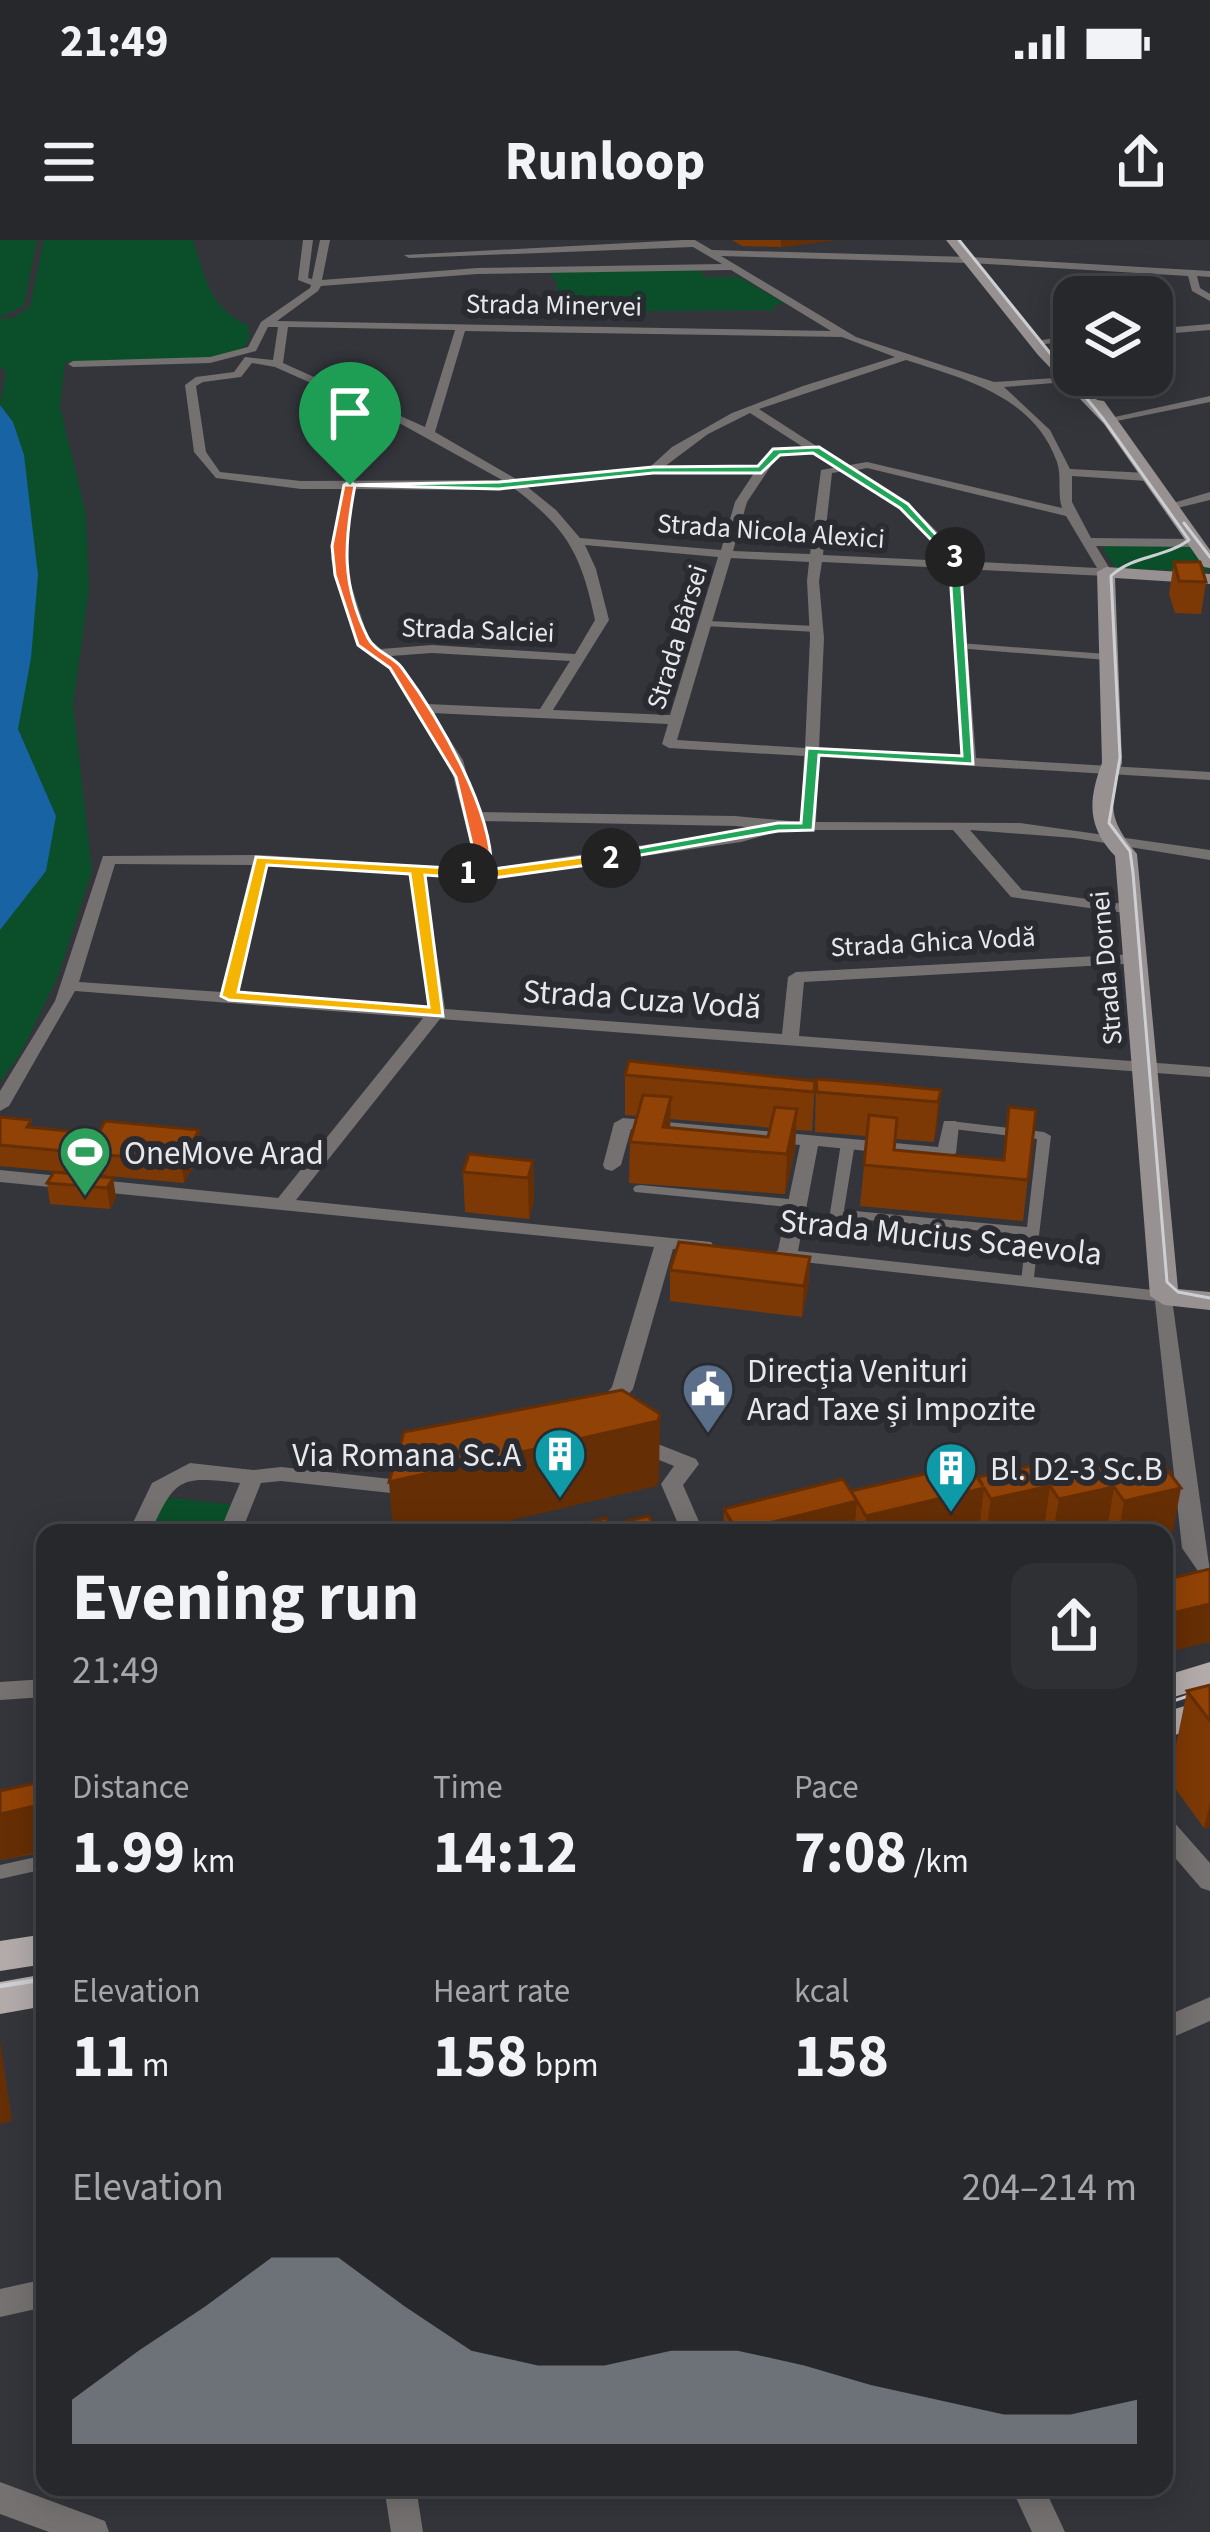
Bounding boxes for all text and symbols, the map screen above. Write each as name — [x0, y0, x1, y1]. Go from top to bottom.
text: 21:49 — [60, 10, 169, 74]
text: Runloop — [505, 124, 706, 201]
icon: menu — [36, 129, 102, 195]
icon: share — [1108, 129, 1174, 195]
map controls — [1053, 276, 1173, 396]
button: layers — [1053, 276, 1173, 396]
street label: Strada Minervei — [466, 284, 642, 327]
pin — [299, 362, 401, 485]
icon: arrive — [317, 380, 383, 446]
street label: Strada Nicola Alexici — [656, 504, 886, 559]
pin: 3 — [925, 527, 985, 587]
text: 3 — [946, 533, 964, 580]
street label: Strada Bârsei — [637, 560, 718, 714]
street label: Strada Salciei — [401, 608, 555, 653]
pin: 2 — [581, 828, 641, 888]
text: 2 — [602, 834, 620, 881]
pin: 1 — [438, 843, 498, 903]
text: 1 — [459, 849, 477, 896]
street label: Strada Dornei — [1080, 889, 1133, 1047]
street label: Strada Ghica Vodă — [830, 918, 1036, 967]
street label: Strada Cuza Vodă — [521, 968, 763, 1031]
sports icon: OneMove Arad — [57, 1124, 113, 1198]
place label: OneMove Arad — [124, 1130, 324, 1177]
street label: Strada Mucius Scaevola — [777, 1197, 1104, 1278]
place label: Direcția Venituri Arad Taxe și Impozite — [747, 1348, 1036, 1433]
public building icon: Direcția Venituri Arad Taxe și Impozite — [680, 1361, 736, 1435]
building icon: Via Romana Sc.A — [532, 1426, 588, 1500]
place label: Via Romana Sc.A — [292, 1432, 521, 1479]
building icon: Bl. D2-3 Sc.B — [923, 1440, 979, 1514]
place label: Bl. D2-3 Sc.B — [990, 1446, 1163, 1493]
text: Evening run — [72, 1551, 419, 1645]
button: share — [1011, 1563, 1137, 1689]
text: 21:49 — [72, 1643, 159, 1699]
text: Distance — [72, 1764, 189, 1811]
text: Time — [433, 1764, 503, 1811]
text: Pace — [794, 1764, 859, 1811]
text: 1.99 — [72, 1811, 185, 1896]
text: 14:12 — [433, 1811, 578, 1896]
text: 7:08 — [794, 1811, 907, 1896]
text: km — [185, 1838, 235, 1885]
text: /km — [907, 1838, 969, 1885]
text: Elevation — [72, 1968, 201, 2015]
text: Heart rate — [433, 1968, 570, 2015]
text: kcal — [794, 1968, 850, 2015]
text: 11 — [72, 2015, 135, 2100]
text: 158 — [433, 2015, 528, 2100]
text: 158 — [794, 2015, 889, 2100]
text: m — [135, 2042, 169, 2089]
text: bpm — [528, 2042, 599, 2089]
text: Elevation — [72, 2160, 224, 2216]
text: 204–214 m — [962, 2160, 1137, 2216]

